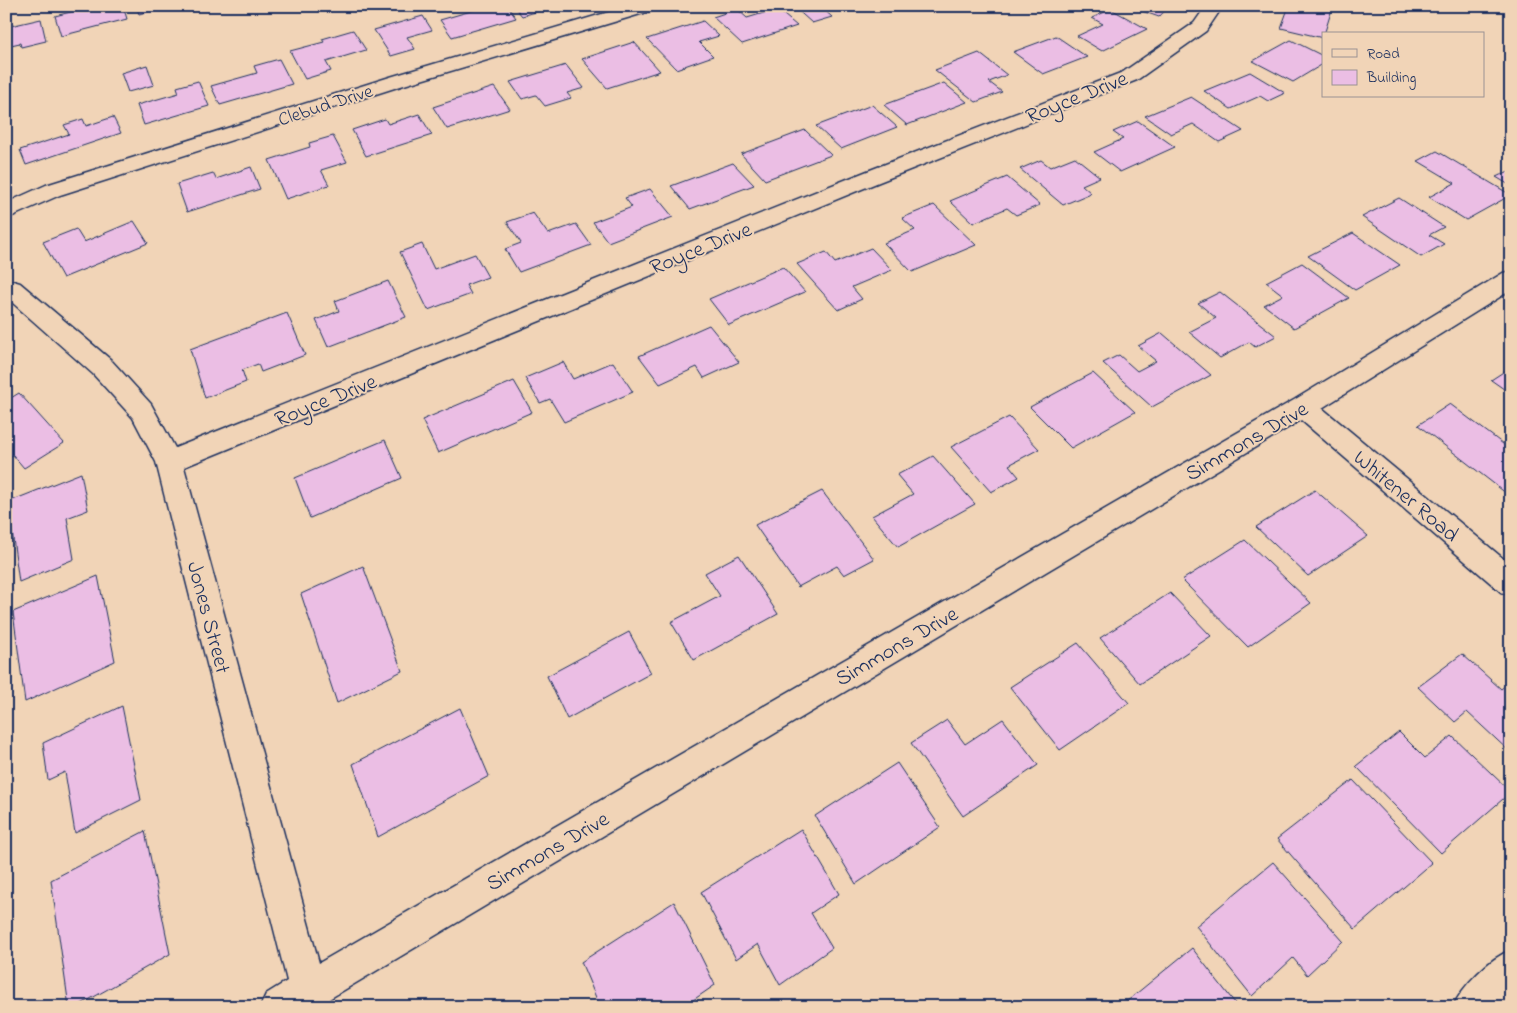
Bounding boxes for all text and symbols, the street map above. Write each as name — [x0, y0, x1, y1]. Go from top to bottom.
legend — [1322, 32, 1484, 98]
text: Road — [1367, 43, 1400, 65]
street label: Royce Drive — [1021, 64, 1133, 135]
text: Building — [1366, 67, 1416, 90]
street label: Clebud Drive — [275, 78, 377, 134]
street label: Royce Drive — [645, 215, 757, 286]
street label: Royce Drive — [270, 367, 382, 438]
street label: Simmons Drive — [1180, 394, 1315, 491]
street label: Whitener Road — [1345, 443, 1465, 551]
street label: Jones Street — [177, 558, 238, 678]
street label: Simmons Drive — [830, 599, 965, 696]
street label: Simmons Drive — [481, 804, 616, 901]

